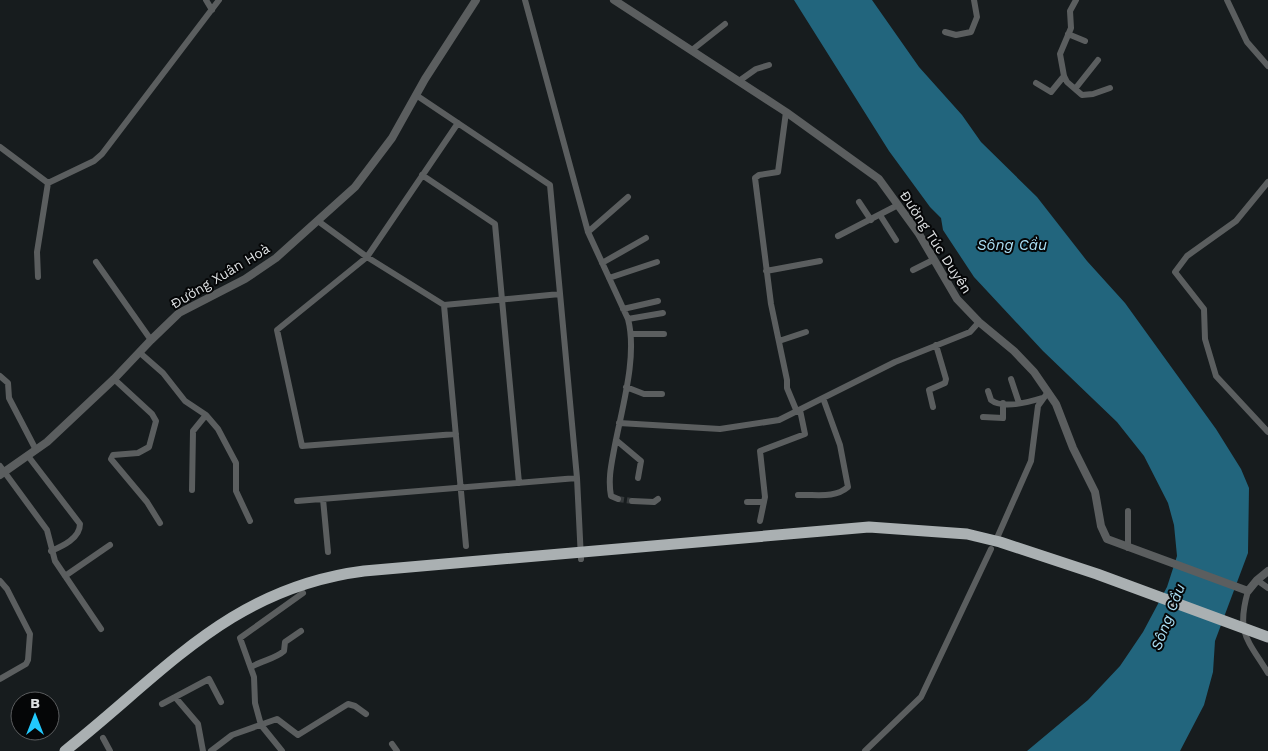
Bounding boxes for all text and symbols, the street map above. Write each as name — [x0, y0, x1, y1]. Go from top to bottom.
street label: Đường Túc Duyên — [897, 188, 975, 296]
water label: Sông Cầu — [977, 236, 1047, 254]
street label: Đường Xuân Hoà — [168, 240, 272, 312]
water label: Sông Cầu — [1147, 581, 1189, 653]
north arrow — [10, 691, 60, 741]
text: B — [30, 695, 40, 711]

